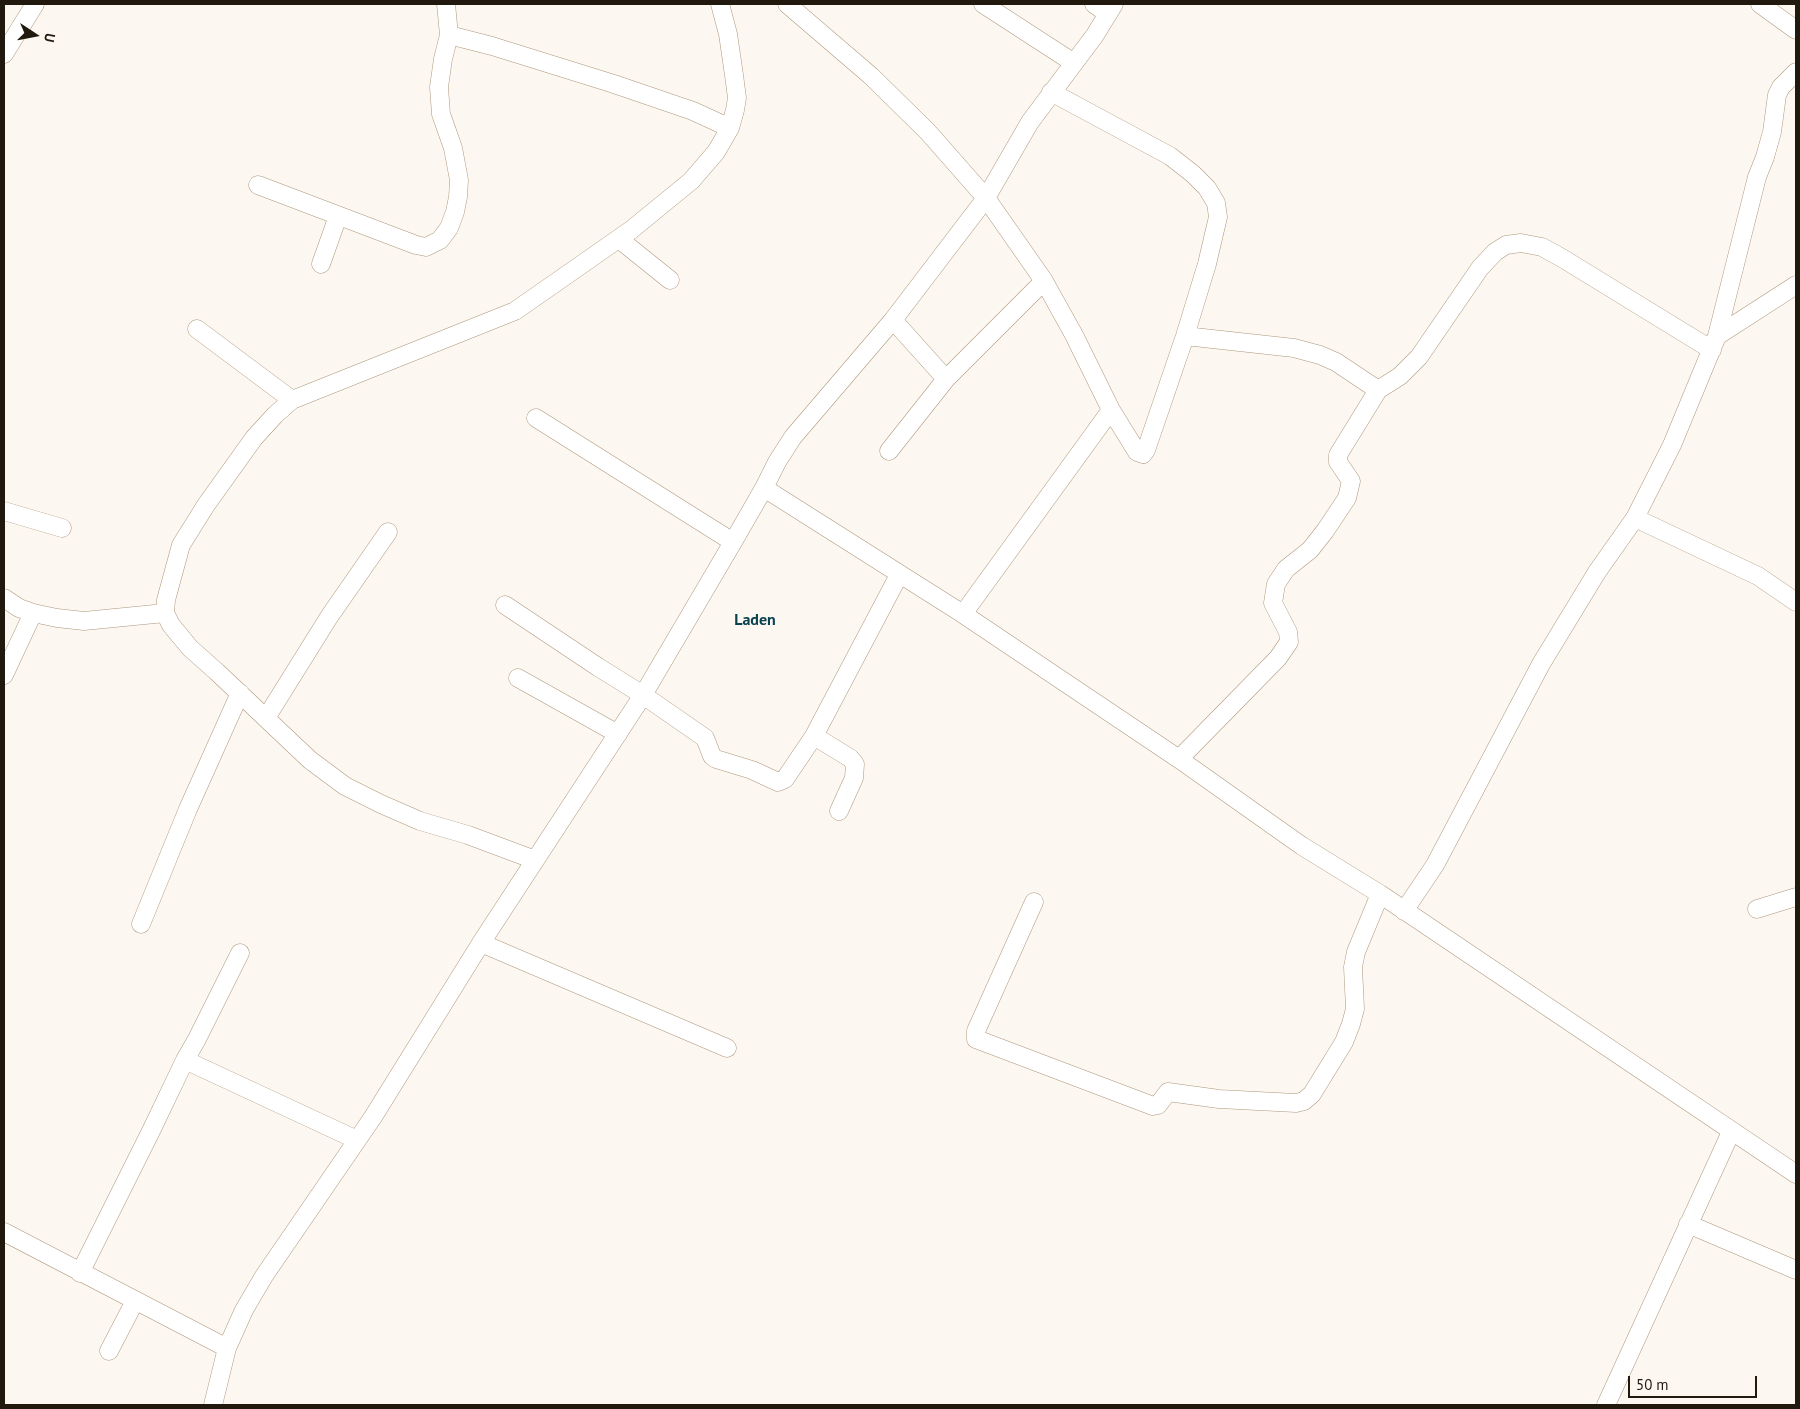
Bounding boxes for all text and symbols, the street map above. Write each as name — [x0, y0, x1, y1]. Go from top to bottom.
north arrow — [10, 10, 60, 60]
text: U — [40, 32, 59, 44]
district label: Laden — [734, 610, 776, 630]
scale bar — [1630, 1366, 1759, 1398]
text: 50 m — [1636, 1375, 1669, 1394]

